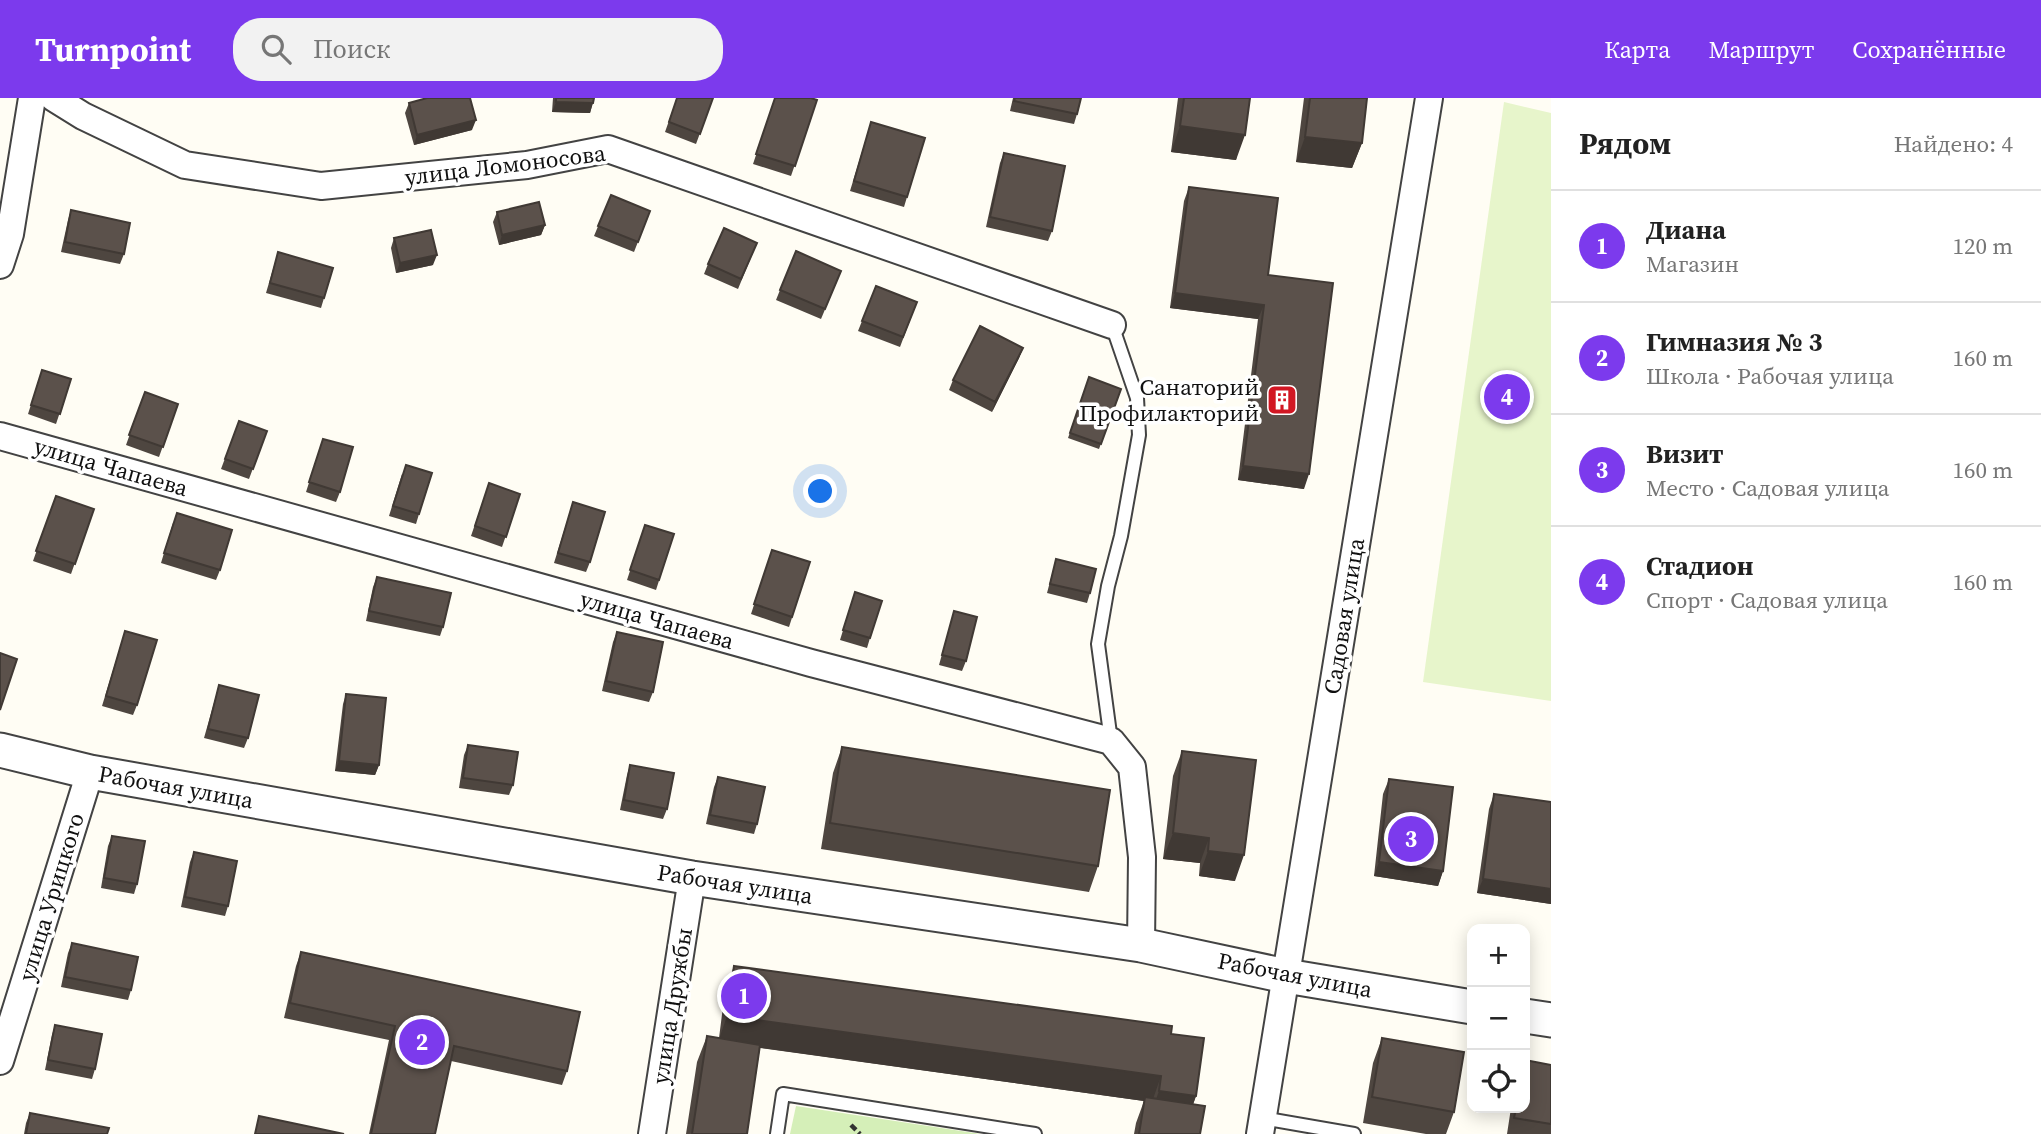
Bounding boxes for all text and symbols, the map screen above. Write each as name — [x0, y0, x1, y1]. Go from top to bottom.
search box — [233, 18, 723, 81]
text: Turnpoint — [35, 27, 191, 72]
icon: search — [257, 30, 295, 68]
text: Поиск — [313, 31, 390, 67]
text: Карта — [1604, 33, 1670, 66]
text: Маршрут — [1708, 33, 1814, 66]
text: Сохранённые — [1852, 33, 2006, 66]
text: Рядом — [1579, 123, 1671, 164]
text: Найдено: 4 — [1894, 128, 2013, 160]
street label: улица Ломоносова — [403, 137, 608, 193]
text: Диана — [1646, 212, 1726, 248]
text: 1 — [1596, 230, 1608, 262]
text: 120 m — [1952, 230, 2013, 262]
text: Магазин — [1646, 248, 1739, 280]
text: Гимназия № 3 — [1646, 324, 1823, 360]
text: 2 — [1596, 342, 1608, 374]
text: 160 m — [1952, 342, 2013, 374]
text: Школа · Рабочая улица — [1646, 360, 1894, 392]
place label: Санаторий Профилакторий — [1079, 371, 1259, 429]
pin: 4 — [1484, 371, 1530, 423]
building icon: Санаторий Профилакторий — [1265, 383, 1299, 417]
street label: улица Чапаева — [30, 430, 192, 504]
text: Визит — [1646, 436, 1724, 472]
text: 3 — [1596, 454, 1608, 486]
text: 160 m — [1952, 454, 2013, 486]
text: Место · Садовая улица — [1646, 472, 1889, 504]
your location — [803, 474, 837, 508]
street label: Садовая улица — [1316, 535, 1372, 696]
text: Стадион — [1646, 548, 1754, 584]
text: 4 — [1596, 566, 1608, 598]
text: 160 m — [1952, 566, 2013, 598]
street label: улица Чапаева — [576, 583, 738, 657]
text: Спорт · Садовая улица — [1646, 584, 1888, 616]
street label: Рабочая улица — [96, 758, 256, 816]
street label: улица Урицкого — [10, 809, 92, 985]
pin: 3 — [1388, 813, 1434, 865]
street label: Рабочая улица — [655, 856, 815, 912]
map controls — [1467, 924, 1530, 1113]
button: + — [1467, 924, 1530, 987]
street label: улица Дружбы — [644, 926, 700, 1086]
street label: Рабочая улица — [1215, 944, 1375, 1006]
pin: 1 — [721, 970, 767, 1022]
button: − — [1467, 987, 1530, 1050]
pin: 2 — [399, 1016, 445, 1068]
button: locate — [1467, 1050, 1530, 1113]

